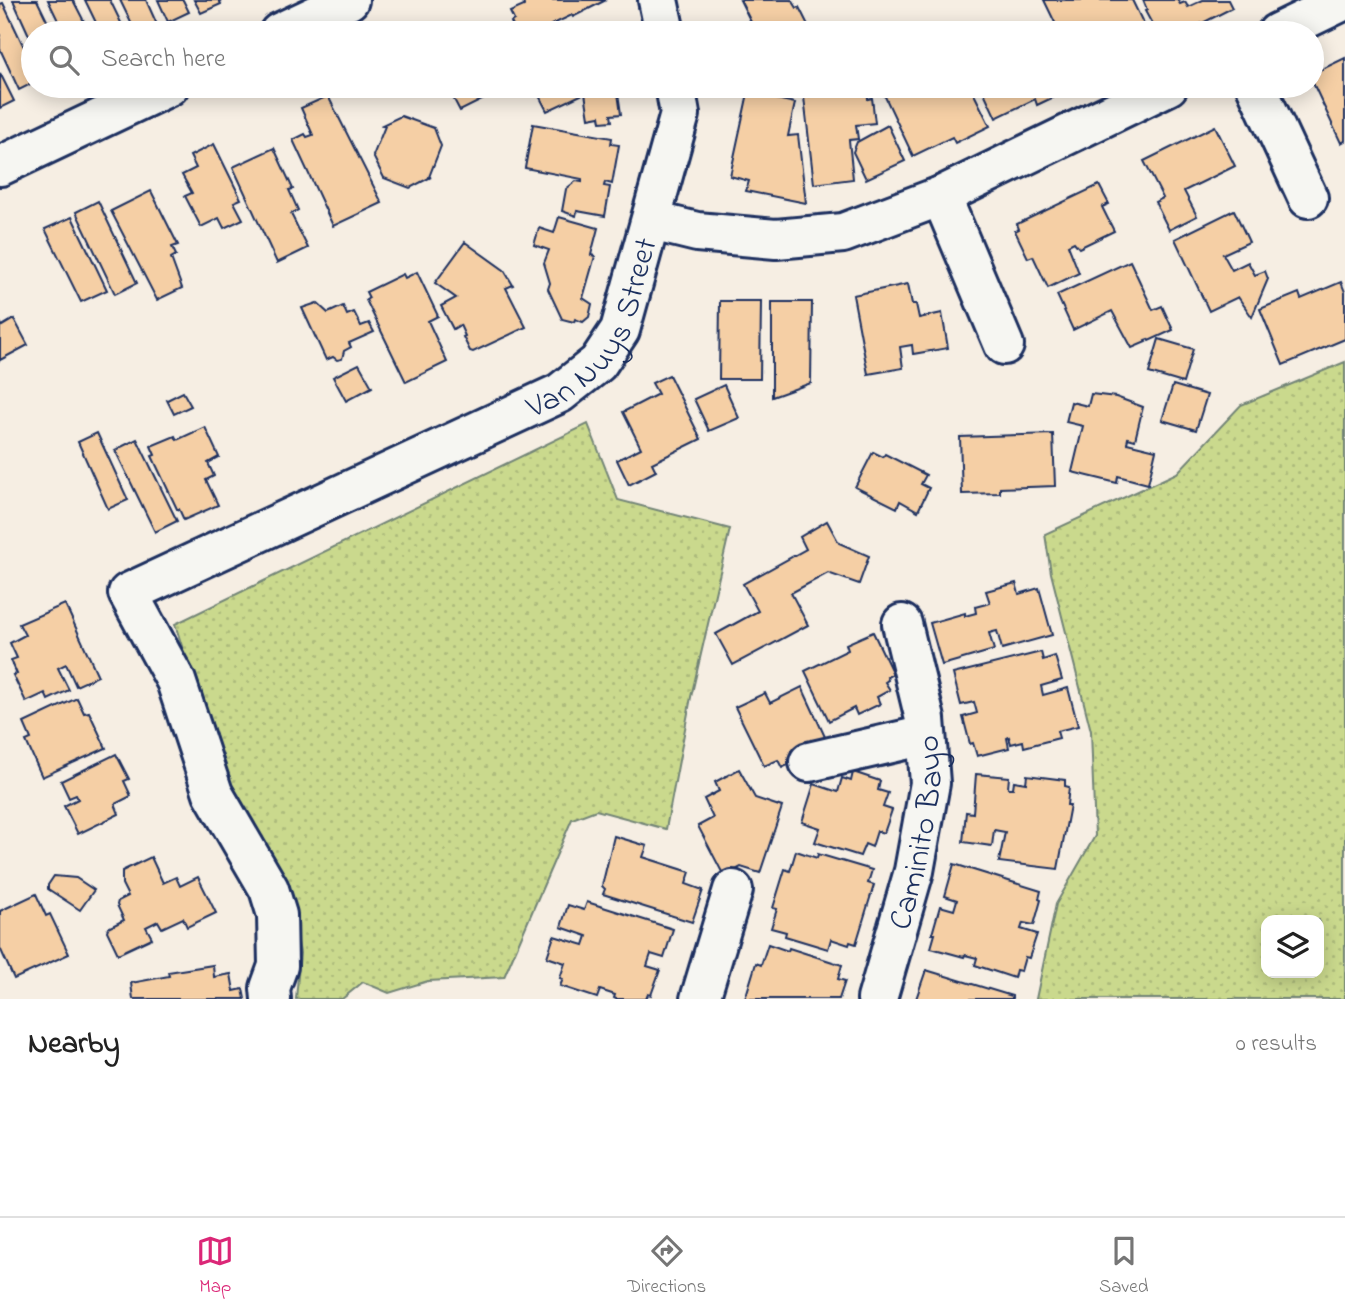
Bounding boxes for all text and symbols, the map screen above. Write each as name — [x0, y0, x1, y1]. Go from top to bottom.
search box — [21, 21, 1324, 98]
icon: search — [45, 41, 83, 79]
text: Search here — [101, 41, 226, 79]
street label: Van Nuys Street — [519, 233, 672, 433]
street label: Caminito Bayo — [878, 733, 957, 936]
map controls — [1261, 915, 1324, 978]
button: layers — [1261, 915, 1324, 978]
text: Nearby — [28, 1023, 120, 1067]
text: 0 results — [1236, 1028, 1317, 1061]
tab: Map — [196, 1232, 234, 1301]
tab: Directions — [627, 1232, 706, 1301]
tab: Saved — [1099, 1232, 1149, 1301]

